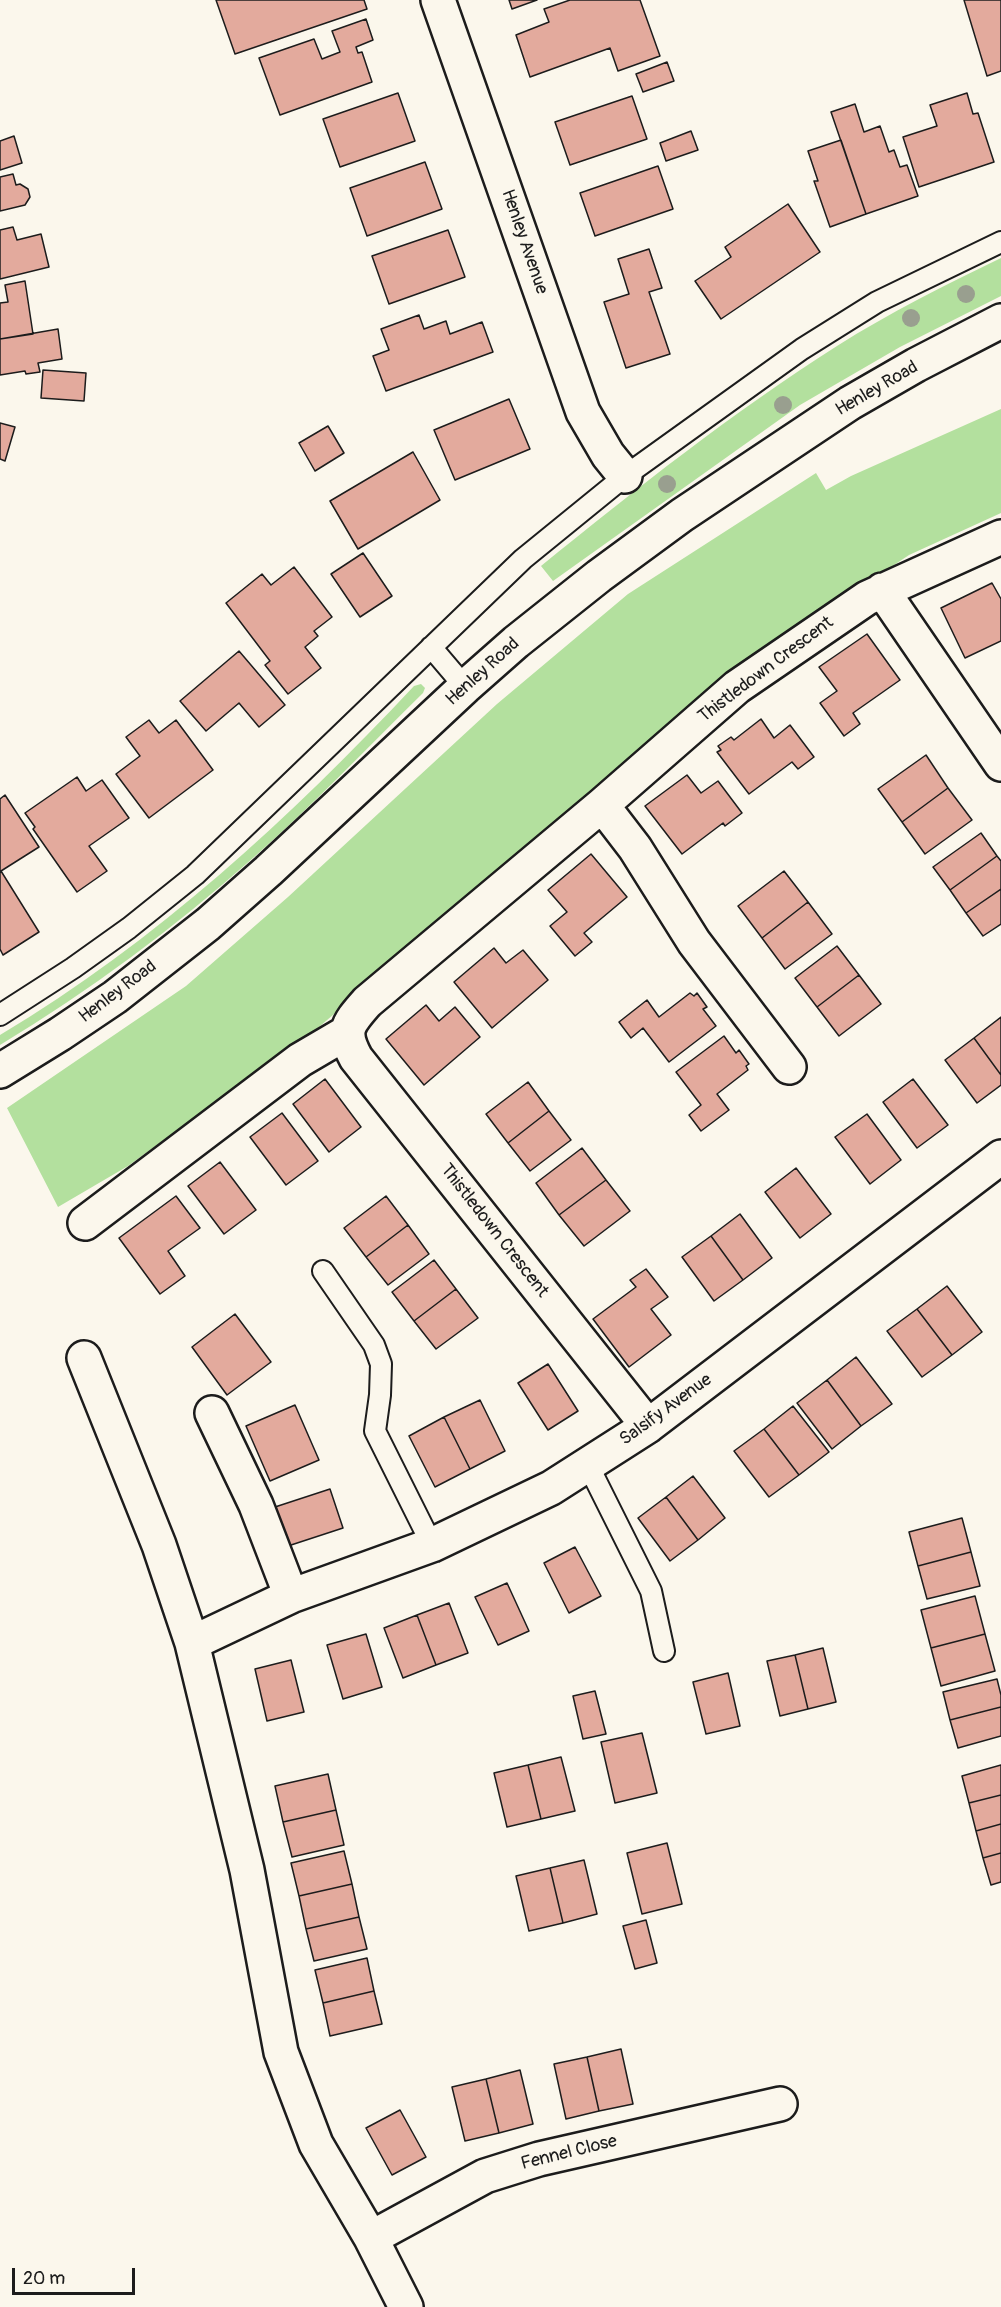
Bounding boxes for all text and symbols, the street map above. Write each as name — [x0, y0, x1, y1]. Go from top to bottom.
street label: Henley Avenue — [496, 187, 552, 297]
street label: Henley Road — [832, 357, 922, 421]
street label: Thistledown Crescent — [694, 612, 838, 728]
street label: Henley Road — [442, 633, 524, 711]
street label: Henley Road — [75, 956, 161, 1028]
street label: Thistledown Crescent — [435, 1160, 553, 1302]
street label: Salsify Avenue — [616, 1369, 716, 1451]
street label: Fennel Close — [519, 2131, 619, 2175]
scale bar — [15, 2256, 138, 2294]
text: 20 m — [23, 2267, 65, 2290]

